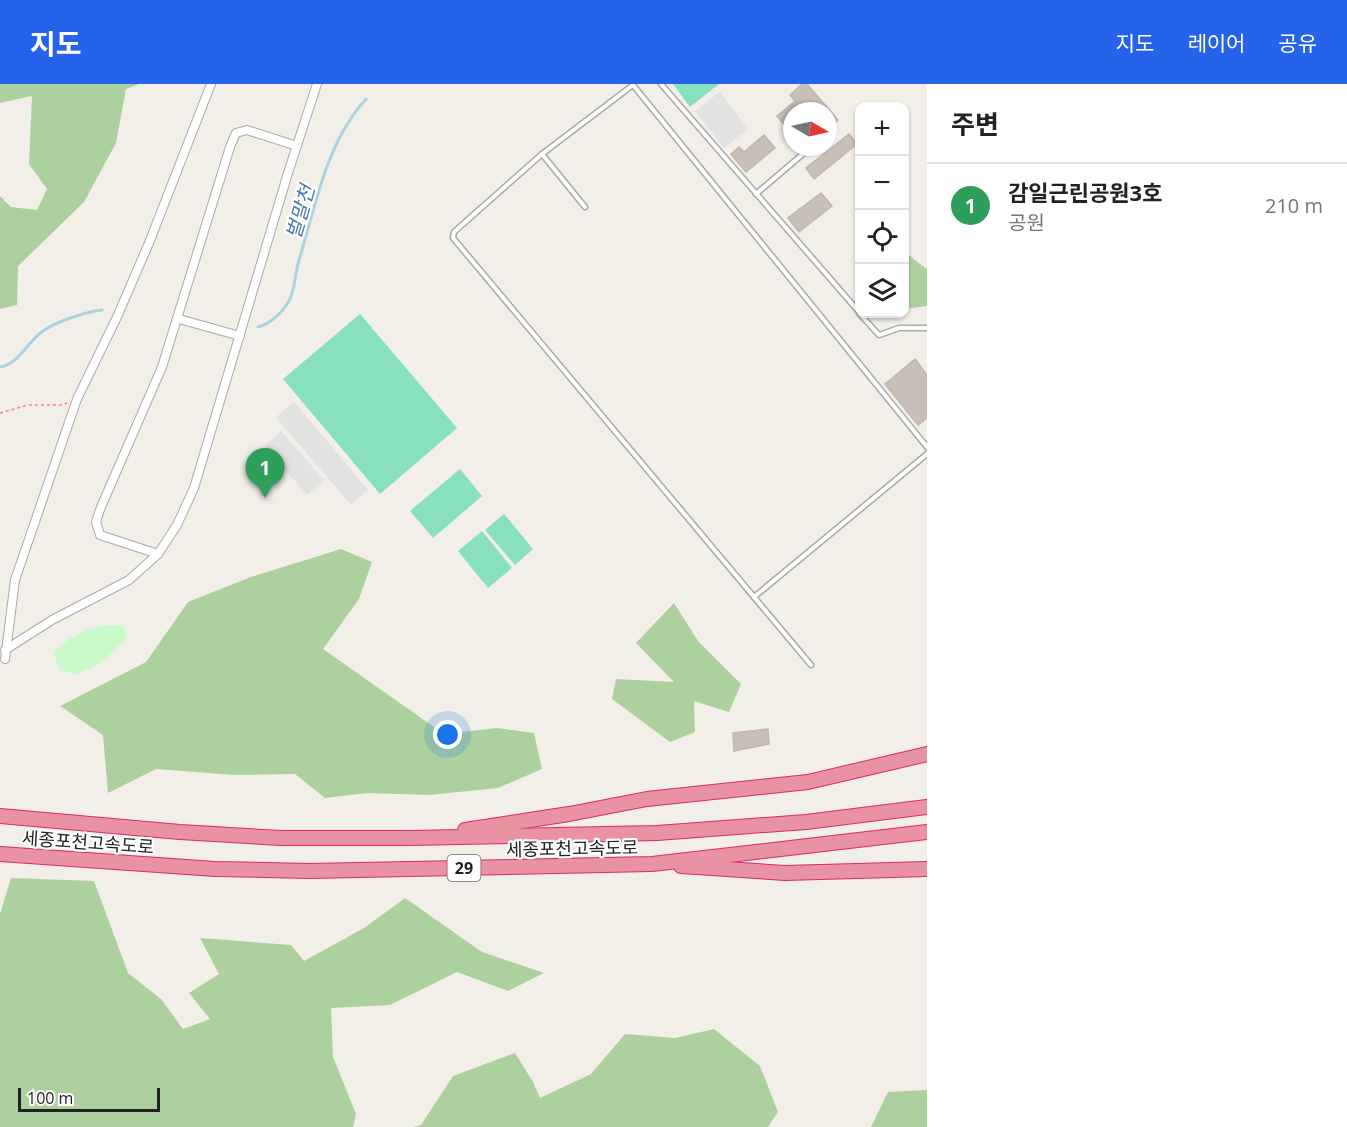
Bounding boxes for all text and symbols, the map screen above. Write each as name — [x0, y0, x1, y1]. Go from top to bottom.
text: 지도 — [30, 24, 82, 62]
text: 지도 — [1116, 29, 1154, 57]
text: 레이어 — [1187, 29, 1245, 57]
text: 공유 — [1278, 29, 1317, 57]
north arrow — [783, 102, 837, 156]
map controls — [855, 102, 909, 318]
button: + — [855, 102, 909, 156]
text: 주변 — [951, 106, 999, 142]
button: − — [855, 156, 909, 210]
text: 감일근린공원3호 — [1008, 177, 1162, 207]
water label: 벌말천 — [279, 179, 321, 242]
text: 1 — [965, 192, 976, 219]
text: 210 m — [1265, 192, 1323, 219]
text: 공원 — [1008, 209, 1045, 236]
button: locate — [855, 210, 909, 264]
button: layers — [855, 264, 909, 318]
pin: 1 — [246, 448, 284, 498]
your location — [433, 720, 462, 749]
street label: 세종포천고속도로 — [21, 825, 155, 859]
street label: 세종포천고속도로 — [506, 835, 638, 861]
road number: 29 — [448, 855, 480, 881]
scale bar — [18, 1085, 160, 1112]
text: 100 m — [27, 1087, 73, 1109]

